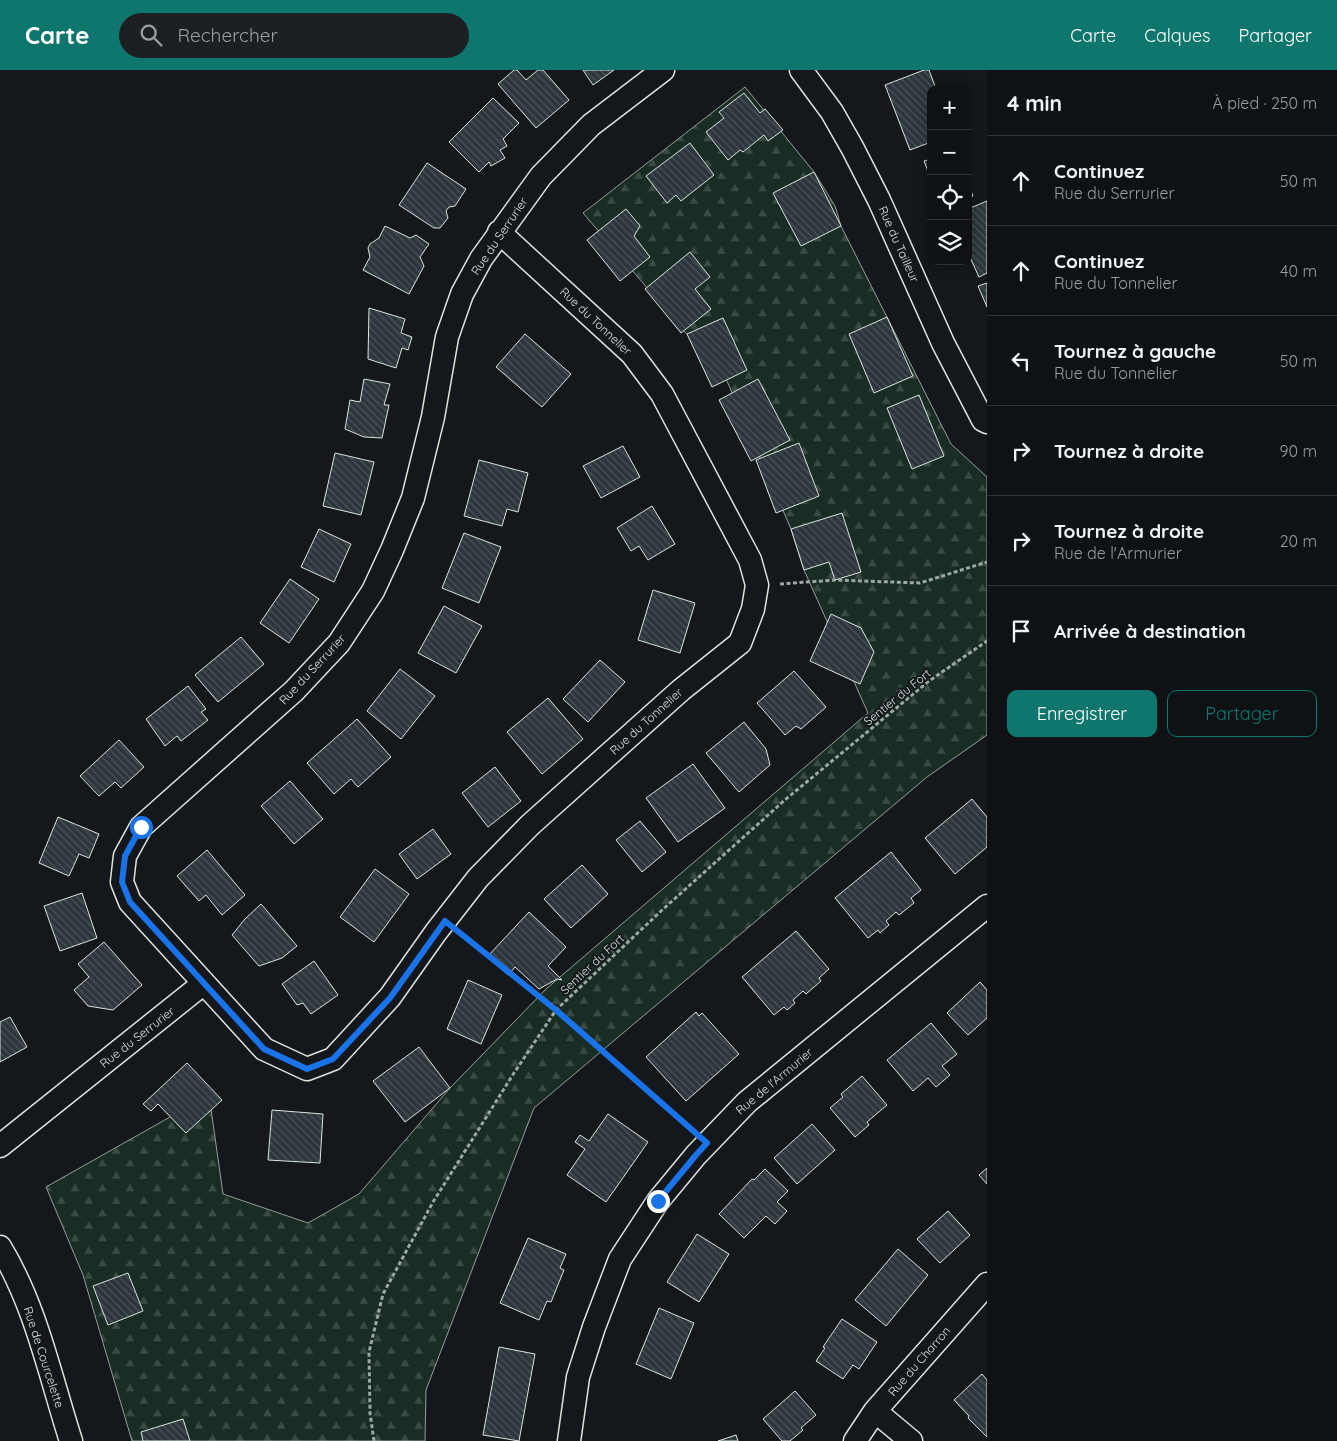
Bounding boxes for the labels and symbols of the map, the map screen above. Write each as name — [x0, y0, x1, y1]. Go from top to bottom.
street label: Rue du Serrurier — [467, 194, 531, 278]
street label: Rue du Tailleur — [875, 204, 923, 285]
street label: Rue du Tonnelier — [557, 284, 635, 358]
street label: Rue du Serrurier — [276, 630, 349, 707]
street label: Sentier du Fort — [860, 665, 934, 729]
street label: Rue du Tonnelier — [606, 684, 686, 758]
route start — [130, 816, 153, 839]
street label: Sentier du Fort — [557, 931, 627, 997]
street label: Rue du Serrurier — [97, 1003, 178, 1071]
street label: Rue de l'Armurier — [732, 1044, 816, 1118]
route end — [647, 1190, 670, 1213]
street label: Rue de Courcelette — [21, 1304, 68, 1410]
street label: Rue du Charron — [885, 1323, 953, 1399]

